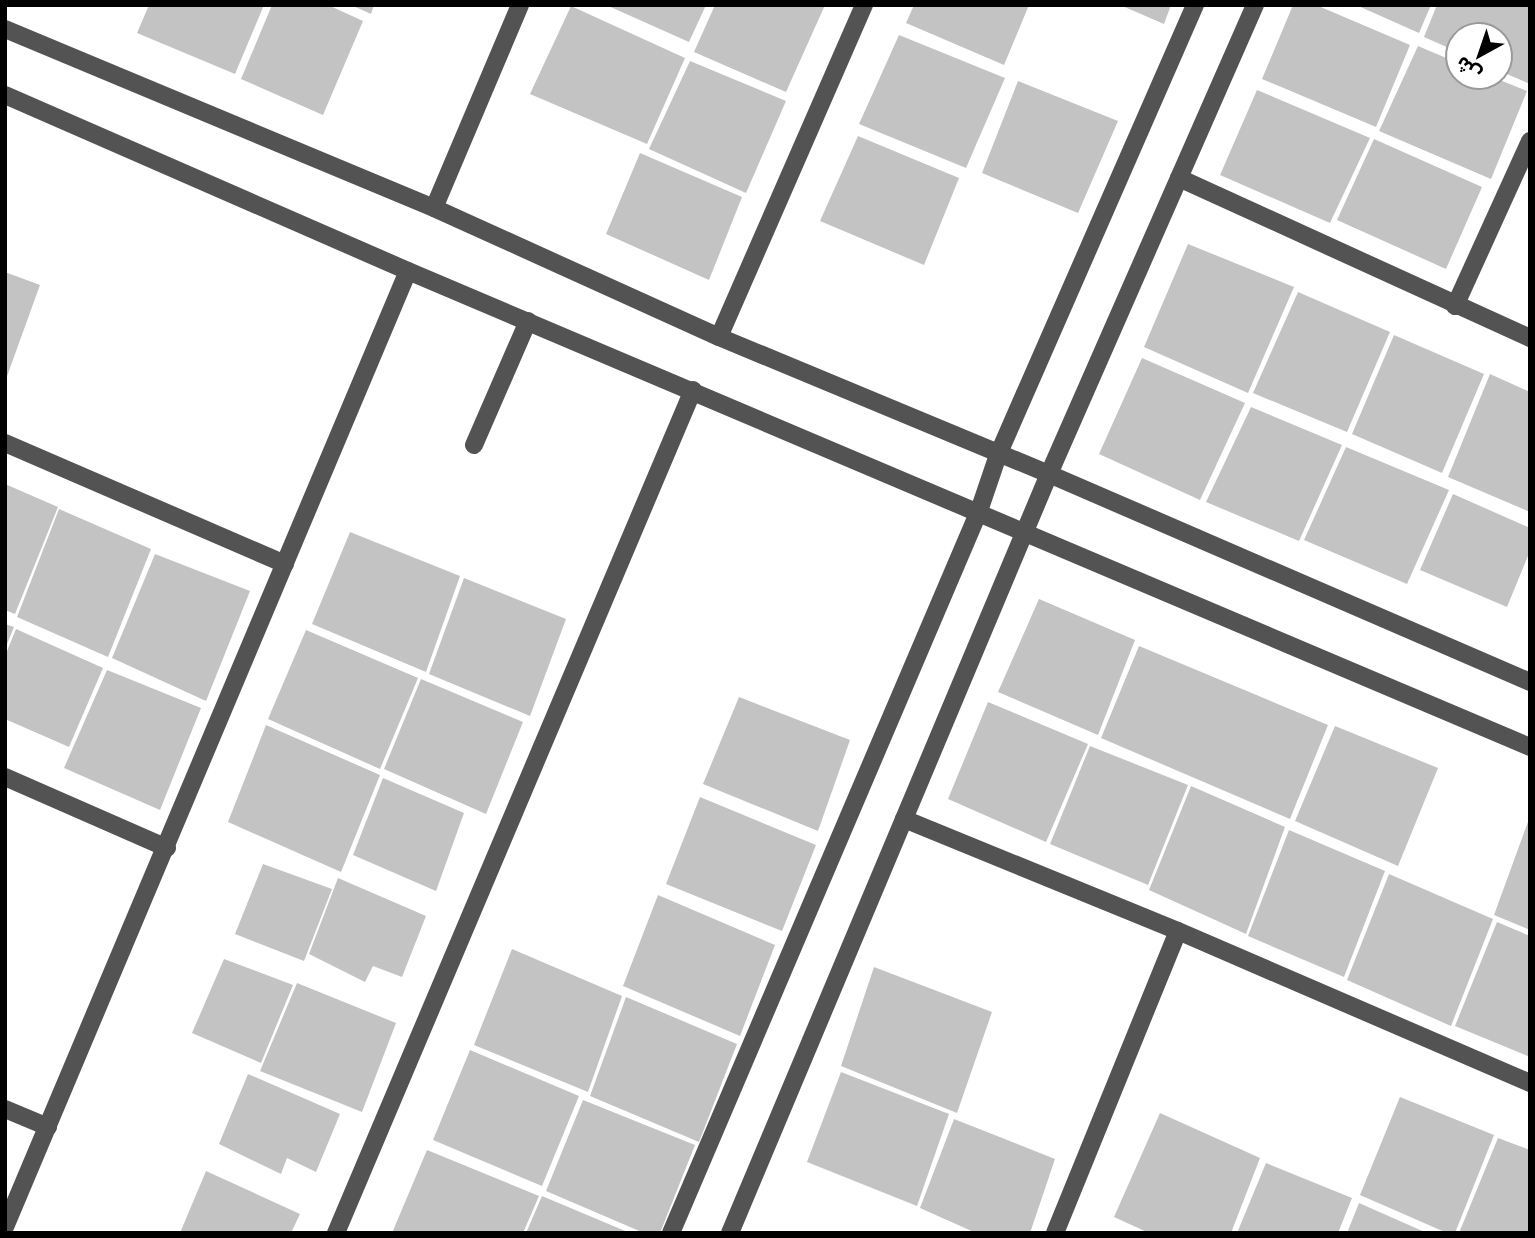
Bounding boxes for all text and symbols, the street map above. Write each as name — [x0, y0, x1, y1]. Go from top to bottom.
north arrow — [1444, 21, 1514, 91]
text: ش — [1451, 52, 1485, 86]

